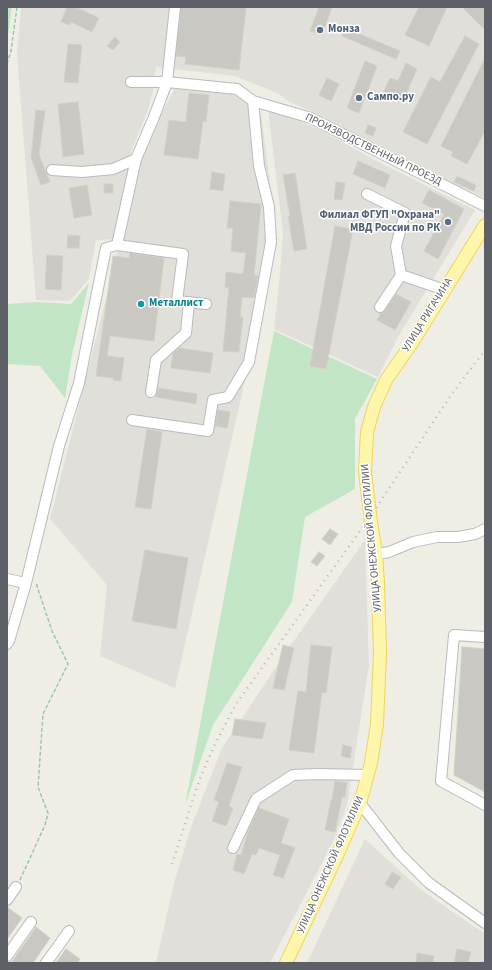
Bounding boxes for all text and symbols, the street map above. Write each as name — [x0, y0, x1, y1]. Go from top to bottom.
place label: Монза — [328, 23, 360, 37]
marker: Монза — [315, 25, 325, 35]
place label: Сампо.ру — [367, 91, 414, 105]
marker: Сампо.ру — [354, 93, 364, 103]
street label: ПРОИЗВОДСТВЕННЫЙ ПРОЕЗД — [303, 111, 443, 189]
place label: Филиал ФГУП "Охрана" МВД России по РК — [319, 209, 440, 235]
marker: Филиал ФГУП "Охрана" МВД России по РК — [443, 217, 453, 227]
street label: УЛИЦА РИГАЧИНА — [400, 276, 456, 354]
place label: Металлист — [149, 297, 203, 311]
marker: Металлист — [136, 299, 146, 309]
street label: УЛИЦА ОНЕЖСКОЙ ФЛОТИЛИИ — [359, 463, 385, 613]
street label: УЛИЦА ОНЕЖСКОЙ ФЛОТИЛИИ — [295, 794, 367, 936]

